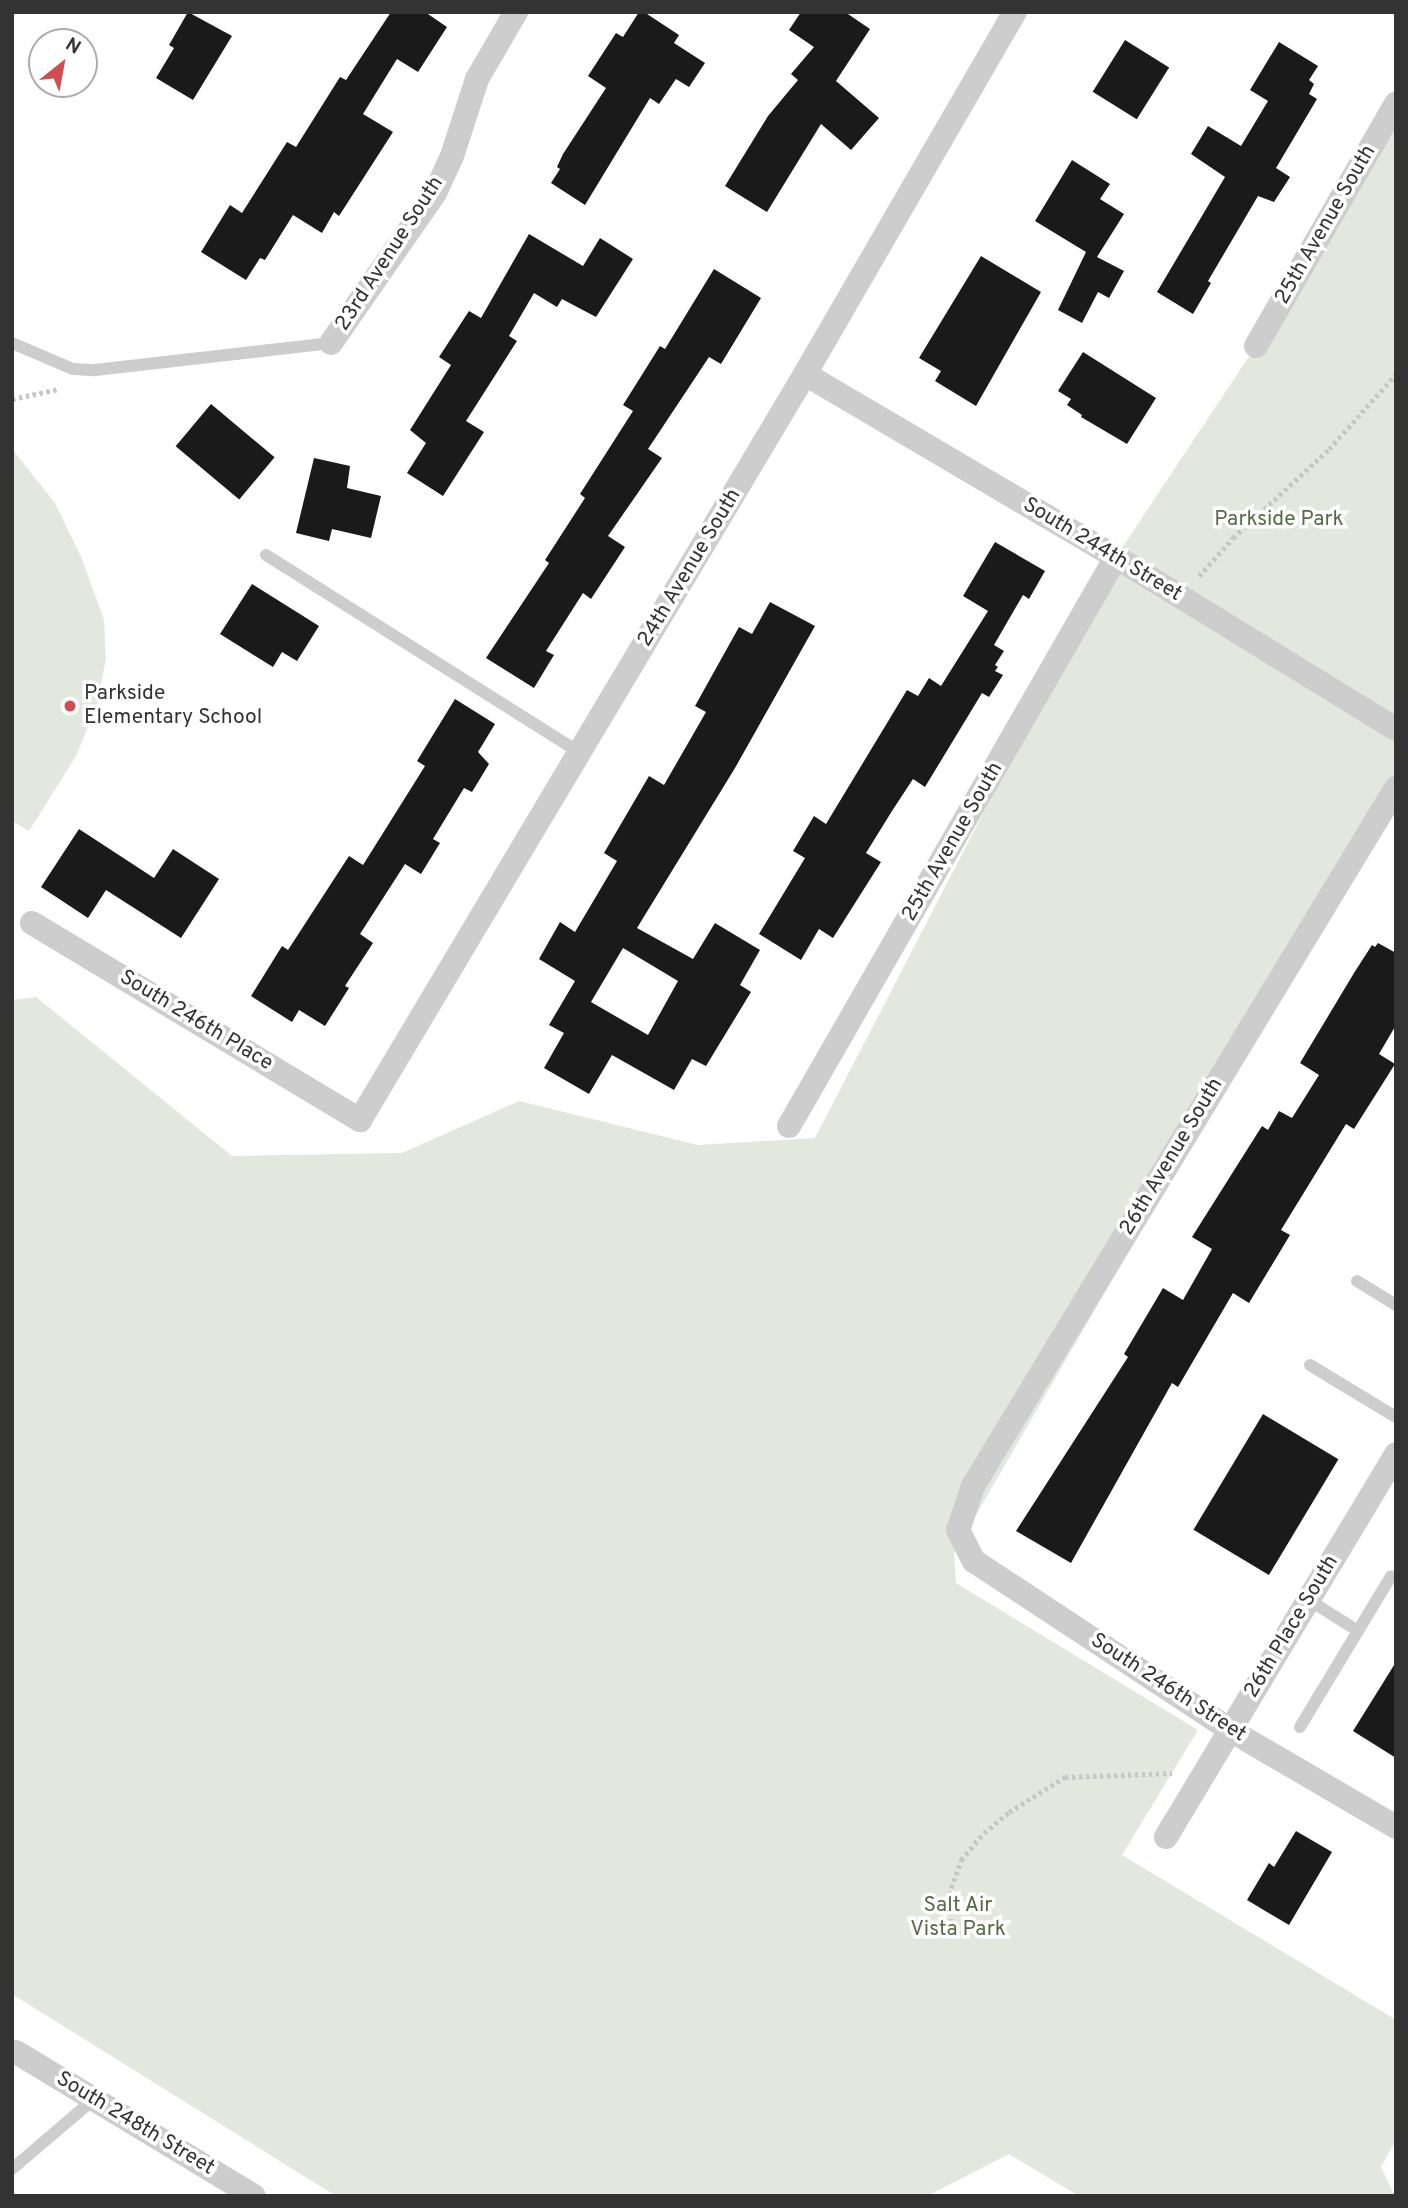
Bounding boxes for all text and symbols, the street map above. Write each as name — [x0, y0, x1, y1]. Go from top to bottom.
north arrow — [28, 28, 98, 98]
text: N — [61, 33, 85, 61]
street label: 25th Avenue South — [1270, 141, 1382, 309]
street label: 23rd Avenue South — [330, 172, 450, 336]
street label: 24th Avenue South — [633, 484, 747, 652]
street label: South 244th Street — [1018, 493, 1186, 607]
park label: Parkside Park — [1214, 507, 1344, 533]
place label: Parkside Elementary School — [84, 681, 262, 731]
marker: Parkside Elementary School — [62, 698, 78, 714]
street label: 25th Avenue South — [897, 758, 1009, 926]
street label: South 246th Place — [115, 965, 277, 1077]
street label: 26th Avenue South — [1115, 1073, 1229, 1241]
street label: 26th Place South — [1240, 1551, 1344, 1703]
street label: South 246th Street — [1086, 1628, 1250, 1748]
park label: Salt Air Vista Park — [910, 1893, 1006, 1943]
street label: South 248th Street — [51, 2067, 219, 2181]

